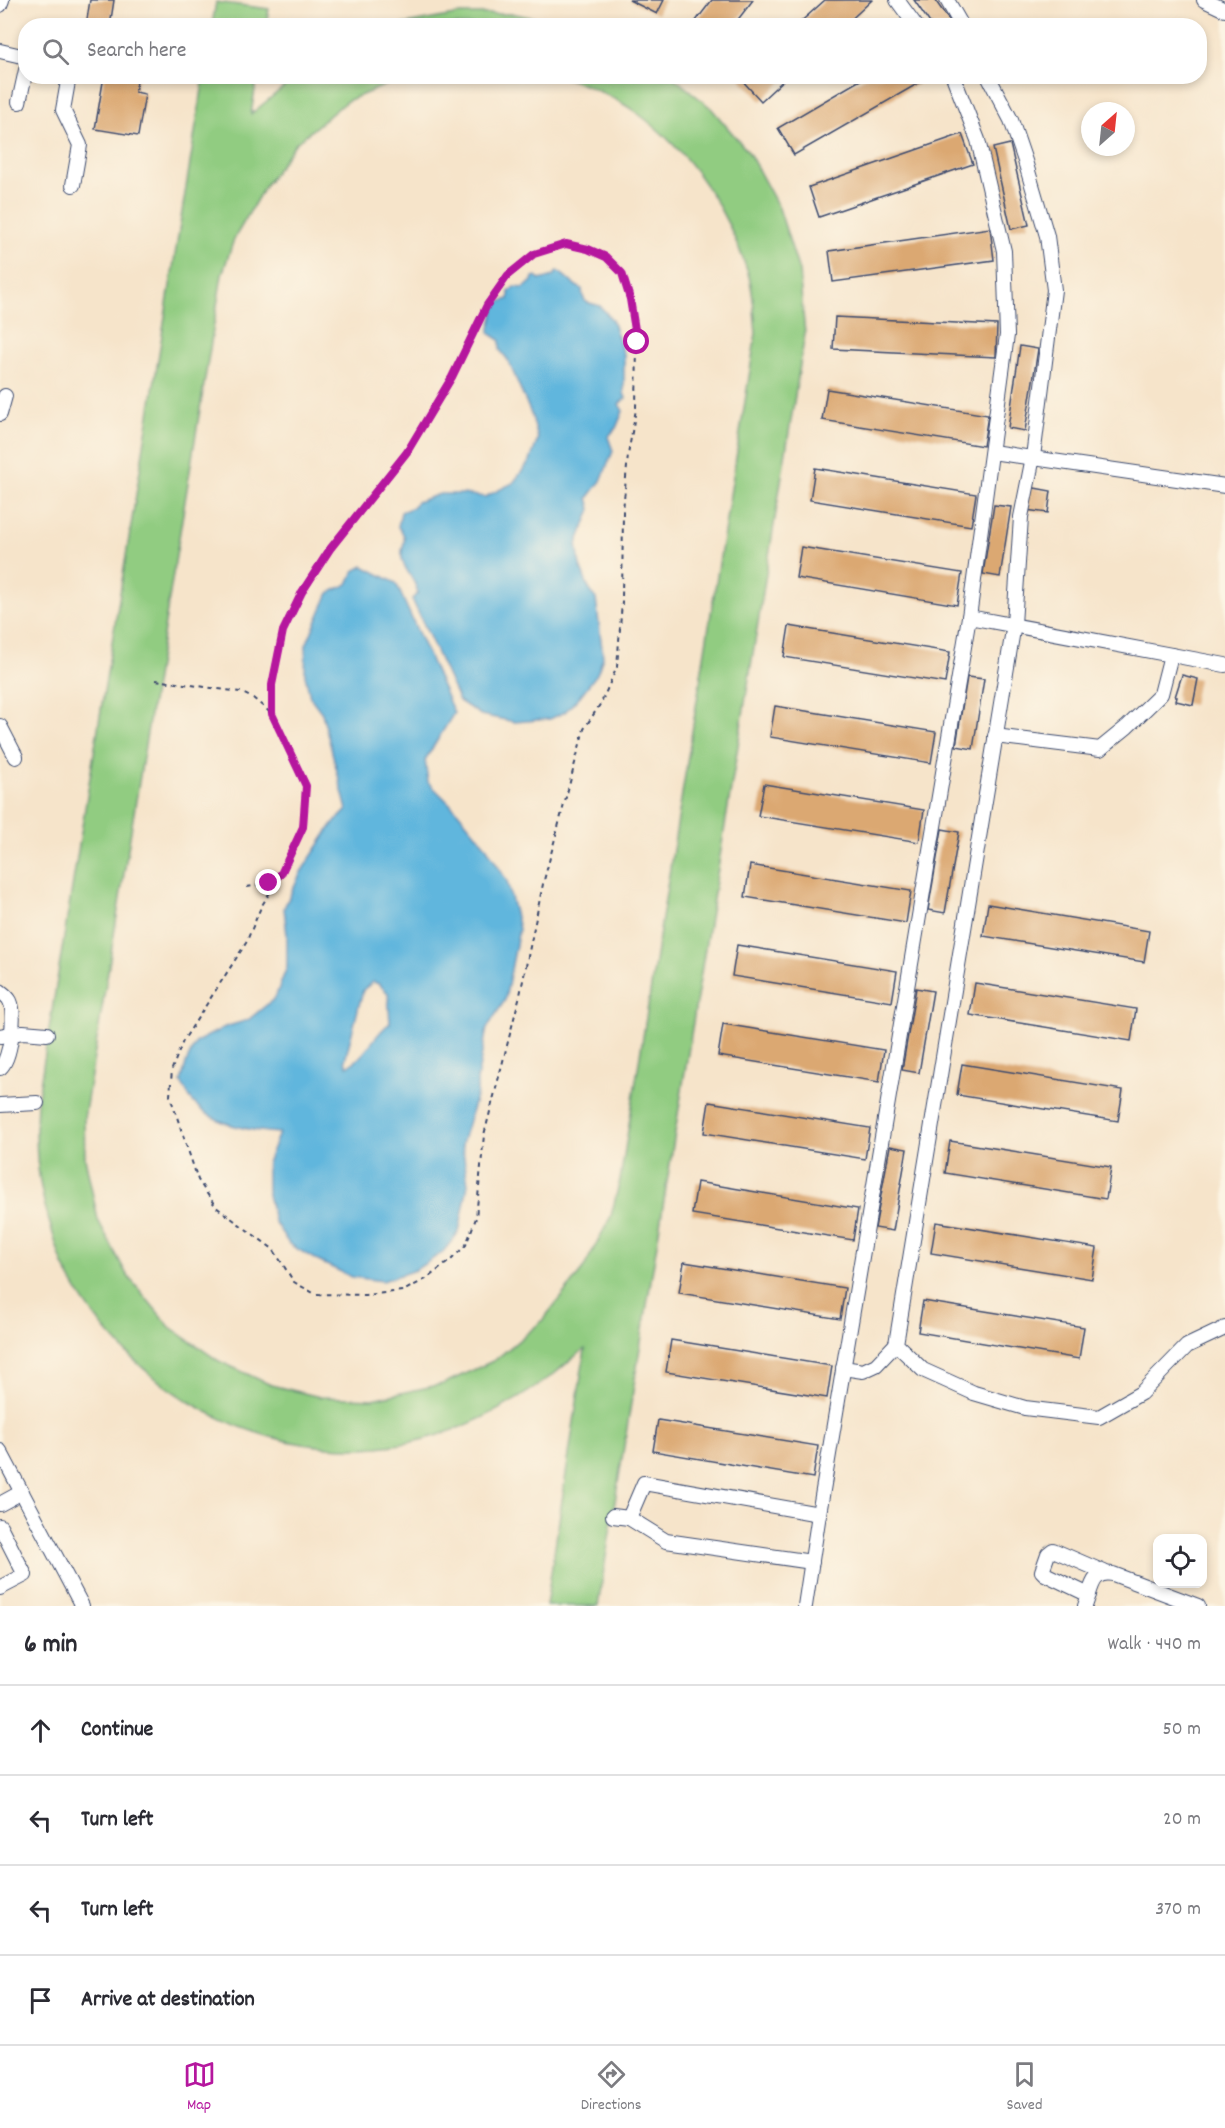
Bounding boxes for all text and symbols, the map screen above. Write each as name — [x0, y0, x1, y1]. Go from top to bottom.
search box — [18, 18, 1207, 84]
icon: search — [39, 35, 72, 68]
text: Search here — [87, 36, 186, 67]
north arrow — [1081, 102, 1135, 156]
route start — [623, 328, 649, 354]
route end — [255, 869, 281, 895]
map controls — [1153, 1534, 1207, 1588]
button: locate — [1153, 1534, 1207, 1588]
text: 6 min — [24, 1627, 77, 1664]
text: Walk · 440 m — [1108, 1631, 1201, 1659]
icon: ahead — [24, 1714, 57, 1747]
text: Continue — [81, 1715, 153, 1746]
text: 50 m — [1163, 1716, 1201, 1744]
icon: left — [24, 1804, 57, 1837]
text: Turn left — [81, 1805, 153, 1836]
text: 20 m — [1163, 1806, 1201, 1834]
icon: left — [24, 1894, 57, 1927]
text: Turn left — [81, 1895, 153, 1926]
text: 370 m — [1155, 1896, 1201, 1924]
icon: arrive — [24, 1984, 57, 2017]
text: Arrive at destination — [81, 1985, 255, 2016]
tab: Map — [183, 2058, 216, 2117]
tab: Directions — [581, 2058, 641, 2117]
tab: Saved — [1007, 2058, 1042, 2117]

